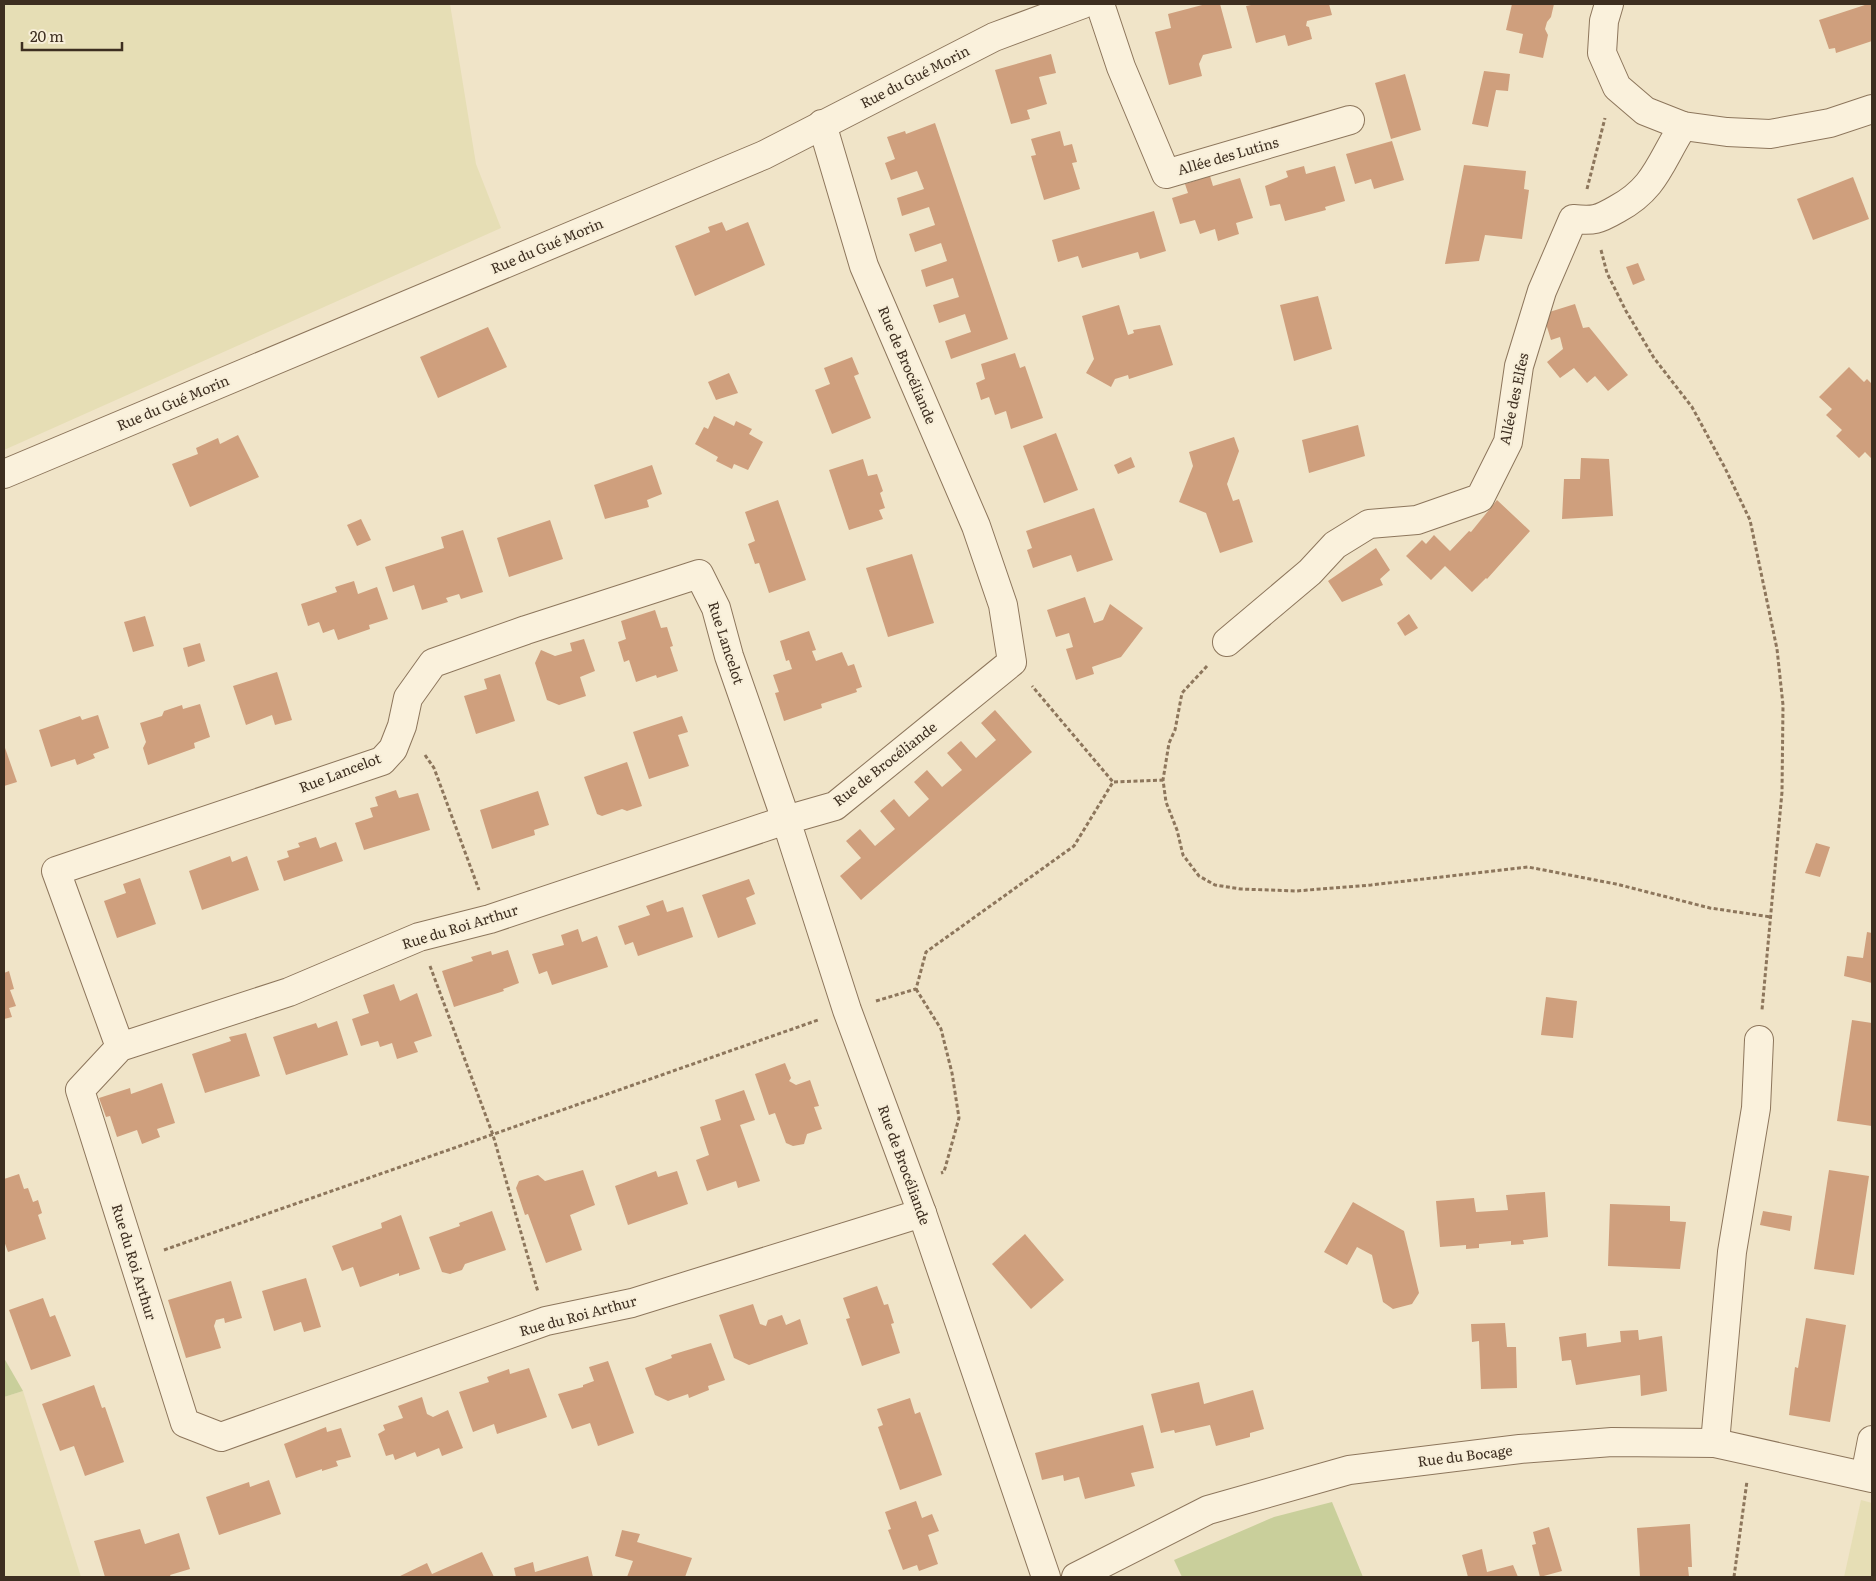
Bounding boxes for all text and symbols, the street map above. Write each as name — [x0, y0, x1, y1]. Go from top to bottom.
scale bar — [22, 20, 122, 52]
text: 20 m — [30, 24, 64, 47]
street label: Rue du Gué Morin — [856, 40, 973, 112]
street label: Allée des Lutins — [1175, 131, 1281, 179]
street label: Rue du Gué Morin — [487, 212, 606, 278]
street label: Rue de Brocéliande — [874, 302, 942, 427]
street label: Allée des Elfes — [1494, 351, 1533, 447]
street label: Rue du Gué Morin — [113, 369, 232, 435]
street label: Rue Lancelot — [704, 599, 750, 687]
street label: Rue de Brocéliande — [828, 716, 940, 810]
street label: Rue Lancelot — [296, 747, 384, 797]
street label: Rue du Roi Arthur — [399, 899, 521, 953]
street label: Rue de Brocéliande — [874, 1102, 936, 1228]
street label: Rue du Roi Arthur — [108, 1201, 162, 1323]
street label: Rue du Roi Arthur — [517, 1290, 639, 1340]
street label: Rue du Bocage — [1416, 1439, 1513, 1471]

